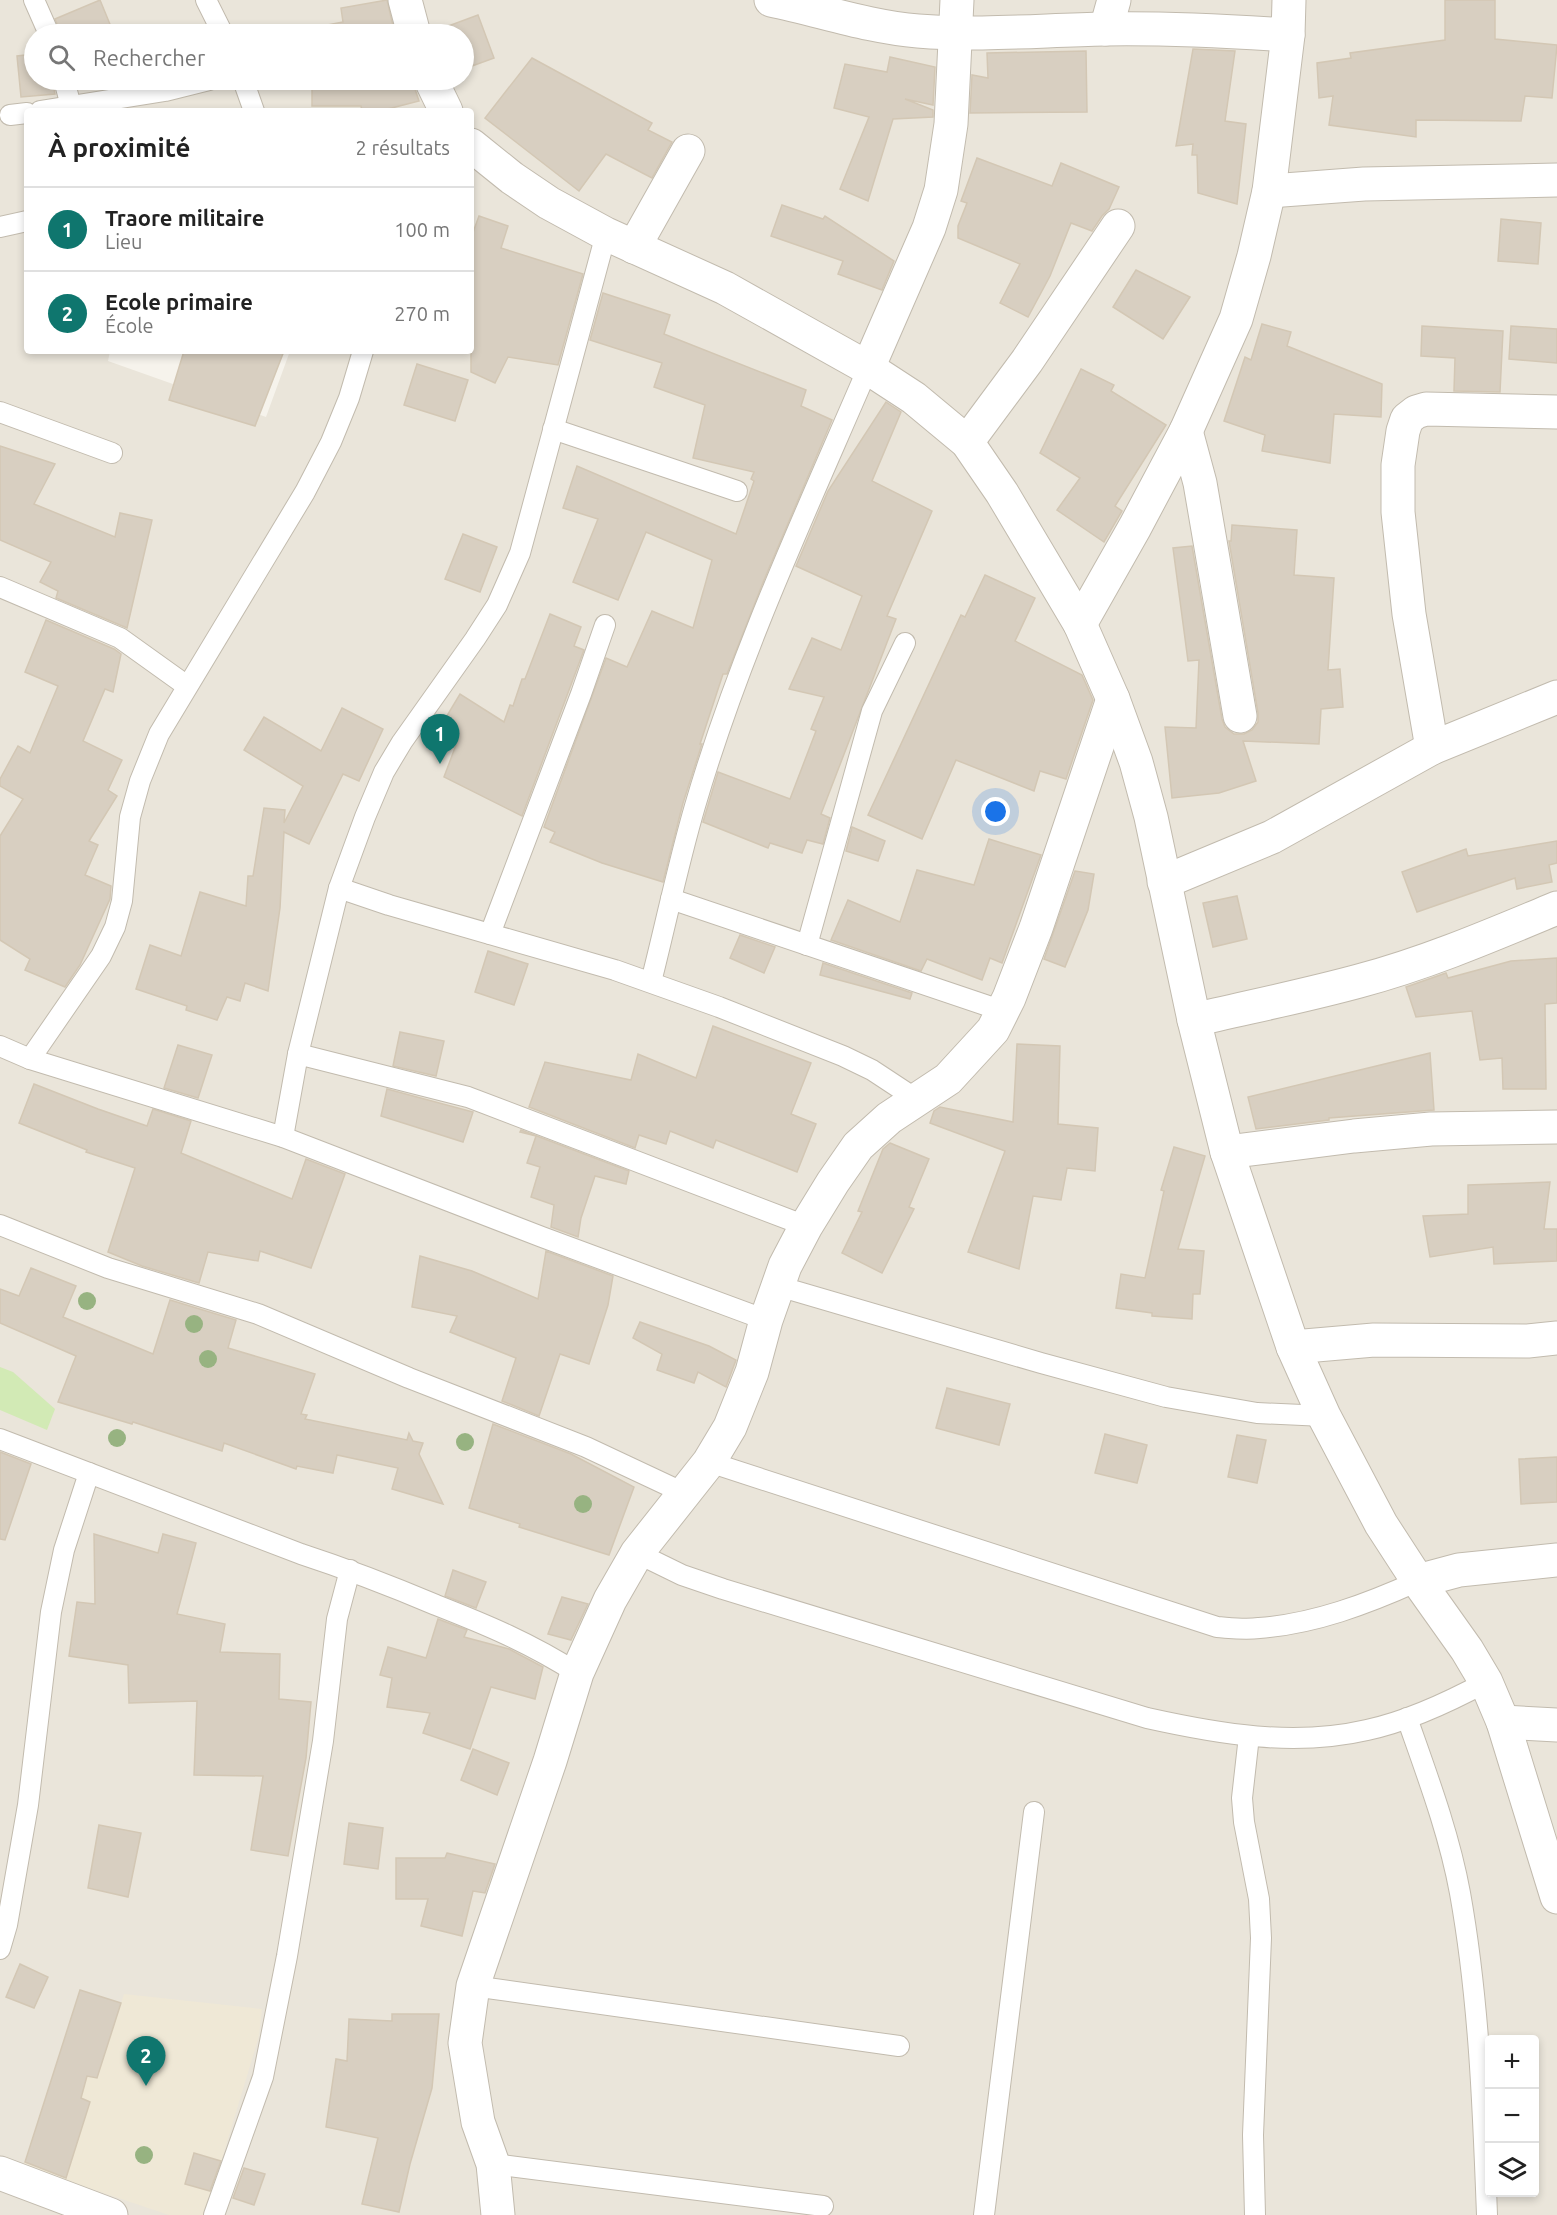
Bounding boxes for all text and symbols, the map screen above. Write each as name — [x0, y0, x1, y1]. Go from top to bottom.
search box — [24, 24, 474, 90]
icon: search — [45, 41, 78, 74]
text: Rechercher — [93, 45, 205, 70]
text: À proximité — [48, 133, 190, 162]
text: 2 résultats — [356, 136, 450, 159]
text: Traore militaire — [105, 205, 264, 230]
text: 1 — [62, 218, 73, 241]
text: 100 m — [394, 218, 450, 241]
text: Lieu — [105, 230, 143, 253]
text: Ecole primaire — [105, 289, 253, 314]
text: 2 — [62, 302, 73, 325]
text: 270 m — [394, 302, 450, 325]
text: École — [105, 314, 153, 337]
pin: 1 — [420, 714, 460, 764]
your location — [981, 797, 1010, 826]
map controls — [1485, 2035, 1539, 2197]
button: + — [1485, 2035, 1539, 2089]
pin: 2 — [126, 2036, 166, 2086]
button: − — [1485, 2089, 1539, 2143]
button: layers — [1485, 2143, 1539, 2197]

